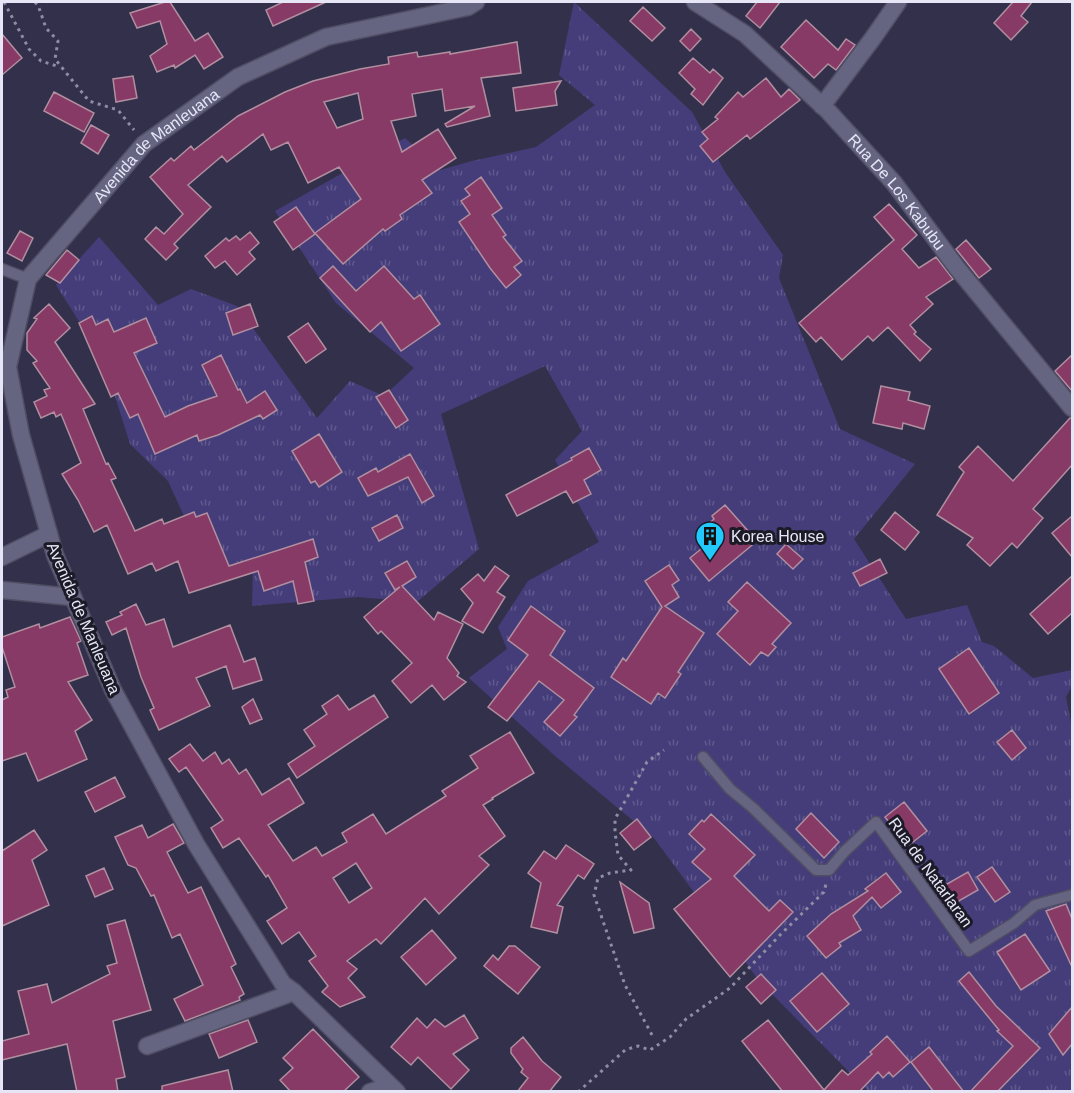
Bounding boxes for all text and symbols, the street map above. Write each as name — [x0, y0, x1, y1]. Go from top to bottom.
street label: Avenida de Manleuana — [90, 85, 222, 206]
street label: Rua De Los Kabubu — [845, 131, 949, 253]
building icon: Korea House — [694, 520, 726, 562]
place label: Korea House — [731, 528, 824, 545]
street label: Avenida de Manleuana — [44, 540, 123, 697]
street label: Rua de Natarlaran — [885, 814, 976, 930]

